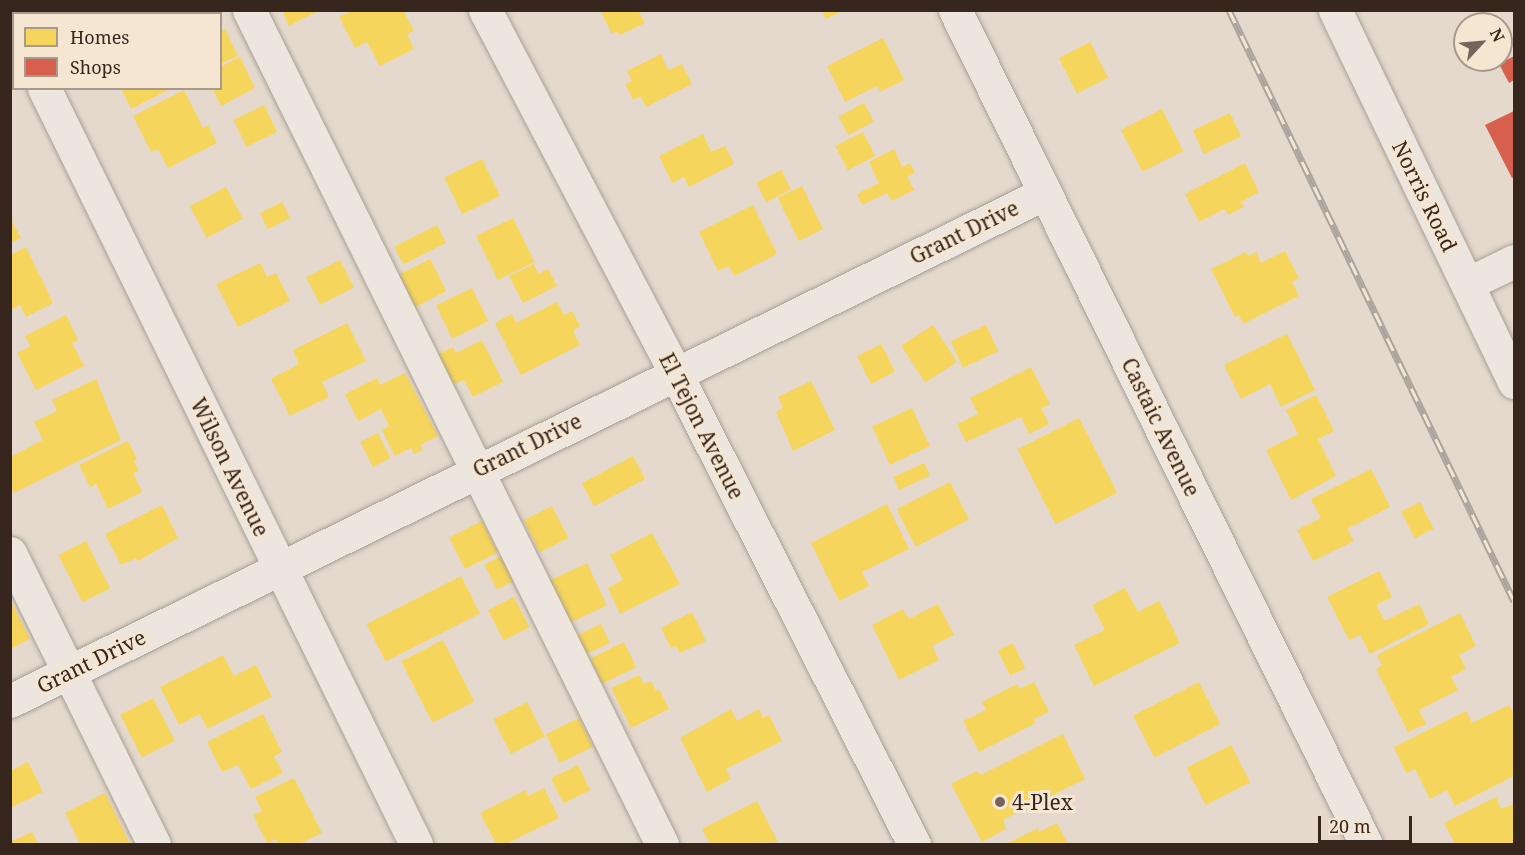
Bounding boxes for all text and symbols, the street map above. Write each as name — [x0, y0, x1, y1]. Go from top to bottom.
legend — [12, 12, 222, 90]
north arrow — [1453, 12, 1513, 72]
text: N — [1485, 24, 1510, 45]
text: Homes — [70, 25, 129, 49]
text: Shops — [70, 55, 121, 79]
street label: Norris Road — [1387, 136, 1463, 256]
street label: Grant Drive — [905, 195, 1023, 269]
street label: El Tejon Avenue — [654, 349, 750, 503]
street label: Castaic Avenue — [1117, 354, 1205, 500]
street label: Wilson Avenue — [186, 394, 274, 540]
street label: Grant Drive — [468, 408, 586, 482]
street label: Grant Drive — [32, 624, 150, 698]
place label: 4-Plex — [1012, 789, 1073, 815]
marker: 4-Plex — [993, 795, 1007, 809]
scale bar — [1321, 804, 1416, 842]
text: 20 m — [1329, 814, 1371, 838]

